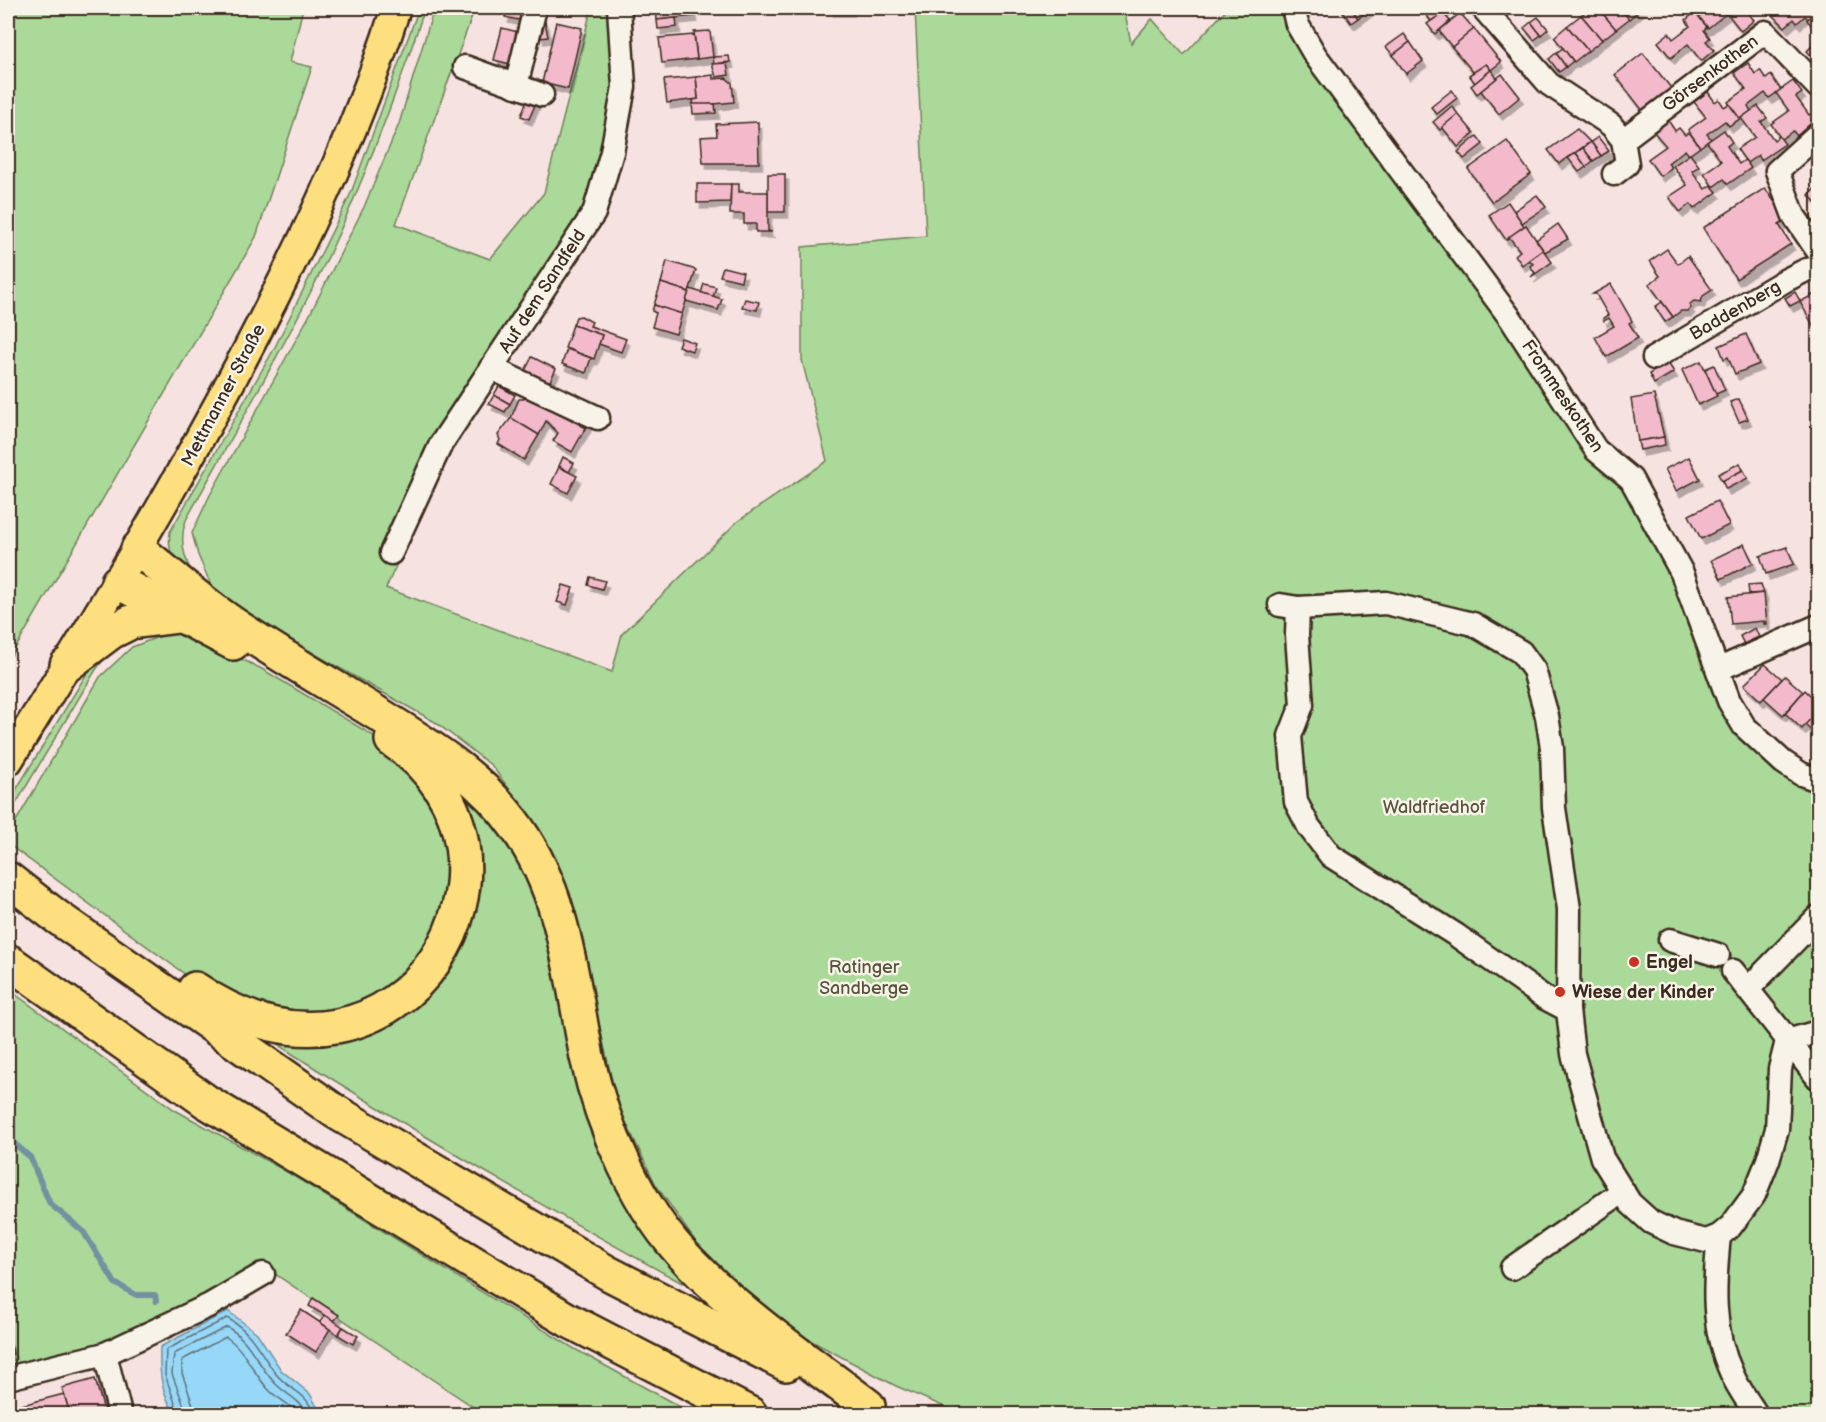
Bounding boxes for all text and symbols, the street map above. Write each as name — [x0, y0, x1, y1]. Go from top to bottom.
street label: Görsenkothen — [1658, 30, 1762, 116]
street label: Auf dem Sandfeld — [495, 226, 590, 357]
street label: Baddenberg — [1686, 276, 1784, 345]
street label: Mettmanner Straße — [177, 320, 270, 470]
street label: Frommeskothen — [1517, 336, 1608, 457]
park label: Waldfriedhof — [1383, 797, 1486, 818]
place label: Engel — [1646, 952, 1693, 973]
marker: Engel — [1627, 955, 1641, 969]
park label: Ratinger Sandberge — [819, 957, 909, 999]
place label: Wiese der Kinder — [1572, 982, 1715, 1003]
marker: Wiese der Kinder — [1553, 985, 1567, 999]

